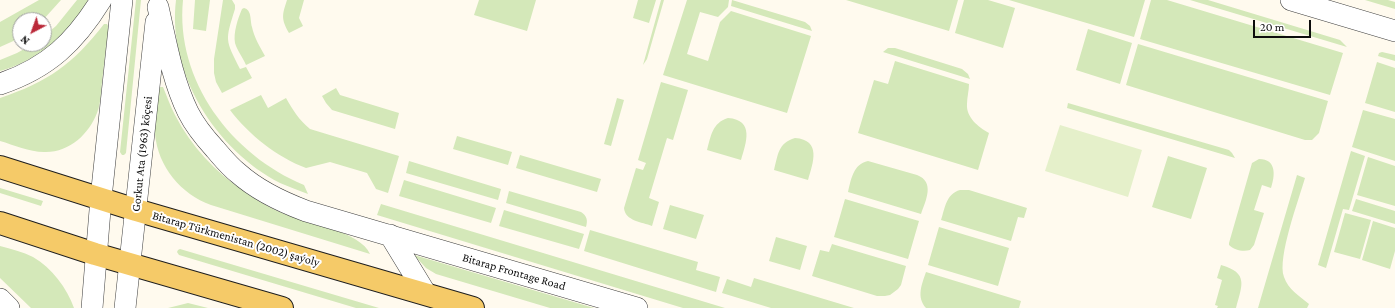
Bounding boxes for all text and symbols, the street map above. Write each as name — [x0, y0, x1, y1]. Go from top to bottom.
north arrow — [12, 12, 52, 52]
scale bar — [1255, 12, 1313, 38]
text: 20 m — [1260, 20, 1284, 34]
text: N — [18, 33, 32, 47]
street label: Gorkut Ata (1963) köçesi — [129, 96, 155, 212]
street label: Bitarap Türkmenistan (2002) şaýoly — [151, 208, 321, 270]
street label: Bitarap Frontage Road — [461, 250, 567, 294]

